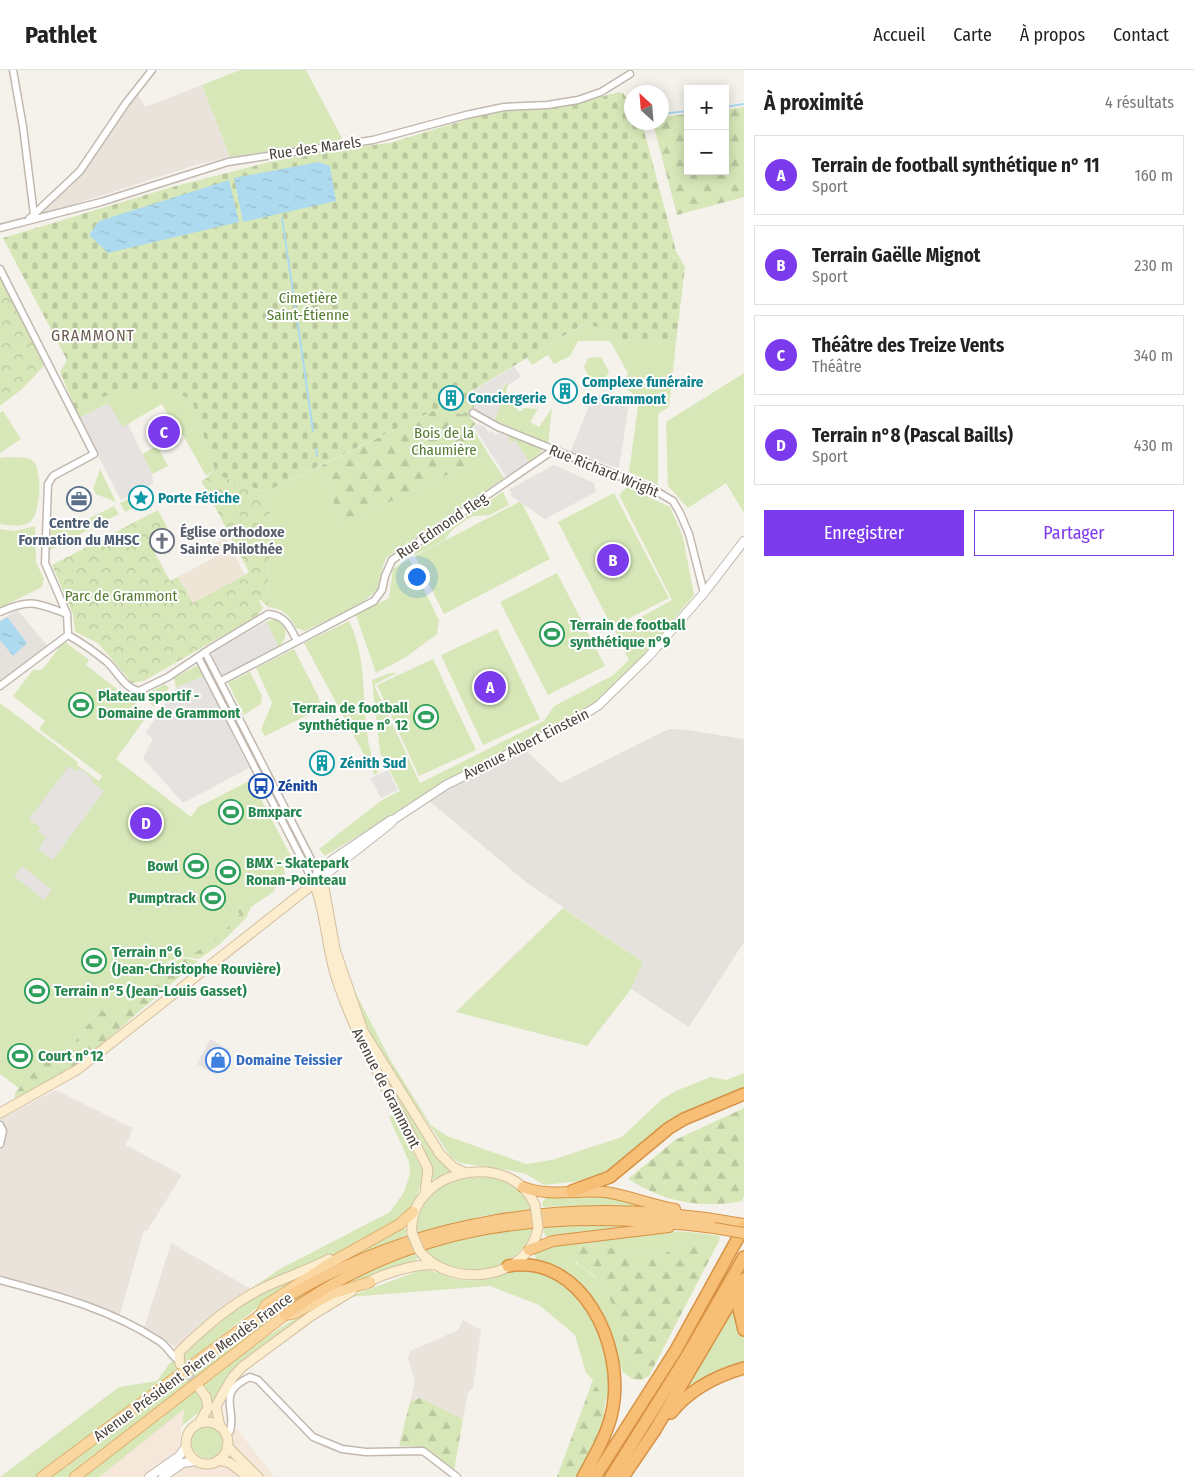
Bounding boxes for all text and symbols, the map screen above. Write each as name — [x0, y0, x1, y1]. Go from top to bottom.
text: Pathlet — [25, 21, 97, 49]
text: Accueil — [873, 24, 925, 46]
text: Carte — [953, 24, 992, 46]
text: À propos — [1020, 24, 1085, 46]
text: Contact — [1113, 24, 1169, 46]
north arrow — [624, 85, 669, 130]
map controls — [684, 85, 729, 175]
button: + — [684, 85, 729, 130]
text: À proximité — [764, 90, 864, 116]
text: 4 résultats — [1105, 93, 1174, 112]
button: − — [684, 130, 729, 175]
street label: Rue des Marels — [268, 133, 362, 163]
text: Terrain de football synthétique n° 11 — [812, 154, 1100, 177]
text: A — [777, 166, 785, 185]
text: 160 m — [1134, 166, 1173, 185]
text: Sport — [812, 177, 848, 196]
text: Terrain Gaëlle Mignot — [812, 244, 981, 267]
text: B — [777, 256, 785, 275]
text: 230 m — [1134, 256, 1173, 275]
text: Sport — [812, 267, 848, 286]
park label: Cimetière Saint-Étienne — [267, 289, 349, 324]
district label: GRAMMONT — [51, 326, 135, 345]
text: Théâtre des Treize Vents — [812, 334, 1004, 357]
text: C — [777, 346, 785, 365]
text: 340 m — [1134, 346, 1173, 365]
text: Théâtre — [812, 357, 862, 376]
place label: Complexe funéraire de Grammont — [582, 373, 704, 408]
building icon: Complexe funéraire de Grammont — [552, 378, 578, 404]
building icon: Conciergerie — [438, 385, 464, 411]
place label: Conciergerie — [468, 389, 547, 407]
pin: C — [148, 413, 180, 451]
park label: Bois de la Chaumière — [411, 424, 477, 459]
text: Terrain n°8 (Pascal Baills) — [812, 424, 1013, 447]
text: D — [776, 436, 786, 455]
text: 430 m — [1134, 436, 1173, 455]
street label: Rue Richard Wright — [546, 441, 662, 501]
text: Sport — [812, 447, 848, 466]
place icon: Porte Fétiche — [128, 485, 154, 511]
office icon: Centre de Formation du MHSC — [66, 486, 92, 512]
place label: Porte Fétiche — [158, 489, 240, 507]
street label: Rue Edmond Fleg — [393, 489, 491, 563]
button: Enregistrer — [764, 510, 964, 556]
button: Partager — [974, 510, 1174, 556]
place label: Centre de Formation du MHSC — [18, 514, 140, 549]
place label: Église orthodoxe Sainte Philothée — [180, 523, 285, 558]
church icon: Église orthodoxe Sainte Philothée — [149, 528, 175, 554]
pin: B — [597, 541, 629, 579]
your location — [404, 564, 430, 590]
park label: Parc de Grammont — [65, 587, 177, 605]
place label: Terrain de football synthétique n°9 — [570, 616, 686, 651]
sports icon: Terrain de football synthétique n°9 — [539, 621, 565, 647]
pin: A — [474, 668, 506, 706]
place label: Plateau sportif - Domaine de Grammont — [98, 687, 241, 722]
sports icon: Plateau sportif - Domaine de Grammont — [68, 692, 94, 718]
place label: Terrain de football synthétique n° 12 — [292, 699, 409, 734]
sports icon: Terrain de football synthétique n° 12 — [413, 704, 439, 730]
street label: Avenue Albert Einstein — [460, 705, 592, 783]
building icon: Zénith Sud — [309, 750, 335, 776]
place label: Zénith Sud — [340, 754, 406, 772]
bus stop icon: Zénith — [248, 773, 274, 799]
place label: Zénith — [278, 777, 318, 795]
sports icon: Bmxparc — [218, 799, 244, 825]
place label: Bmxparc — [248, 803, 302, 821]
pin: D — [130, 804, 162, 842]
sports icon: Bowl — [183, 853, 209, 879]
place label: BMX - Skatepark Ronan-Pointeau — [246, 854, 349, 889]
place label: Bowl — [147, 857, 179, 875]
sports icon: BMX - Skatepark Ronan-Pointeau — [215, 859, 241, 885]
sports icon: Pumptrack — [200, 885, 226, 911]
place label: Pumptrack — [129, 889, 196, 907]
place label: Terrain n°6 (Jean-Christophe Rouvière) — [112, 943, 281, 978]
sports icon: Terrain n°6 (Jean-Christophe Rouvière) — [81, 948, 107, 974]
sports icon: Terrain n°5 (Jean-Louis Gasset) — [24, 978, 50, 1004]
place label: Terrain n°5 (Jean-Louis Gasset) — [54, 982, 247, 1000]
street label: Avenue de Grammont — [348, 1025, 424, 1151]
sports icon: Court n°12 — [7, 1043, 33, 1069]
place label: Court n°12 — [38, 1047, 103, 1065]
shop icon: Domaine Teissier — [205, 1047, 231, 1073]
place label: Domaine Teissier — [236, 1051, 343, 1069]
street label: Avenue Président Pierre Mendès France — [90, 1289, 296, 1445]

